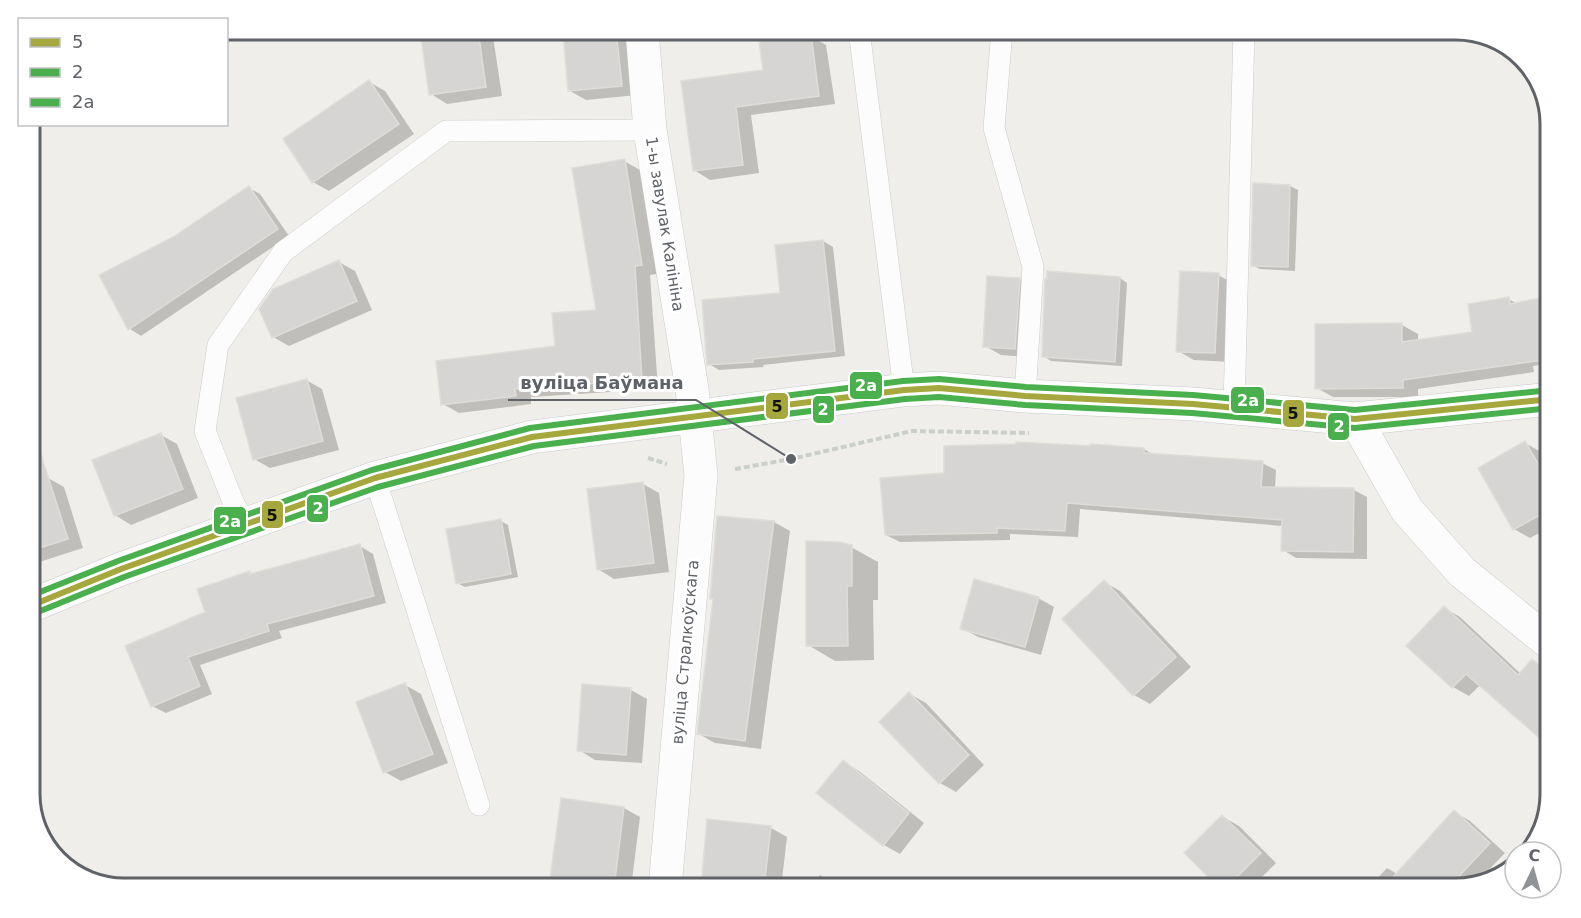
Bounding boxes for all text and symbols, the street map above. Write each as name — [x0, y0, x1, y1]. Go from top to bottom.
legend — [18, 18, 228, 126]
text: 5 — [72, 31, 83, 52]
text: 2 — [72, 61, 83, 82]
text: 2а — [72, 91, 94, 112]
street label: 1-ы завулак Калініна — [642, 135, 688, 313]
callout: вуліца Баўмана — [508, 364, 696, 400]
line badge: 2а — [849, 371, 883, 400]
text: вуліца Баўмана — [520, 372, 684, 393]
text: 2а — [855, 376, 877, 395]
line badge: 2а — [1230, 386, 1265, 414]
text: 2а — [1237, 391, 1259, 410]
line badge: 5 — [765, 392, 789, 420]
line badge: 2 — [812, 395, 835, 424]
text: 5 — [771, 397, 783, 416]
line badge: 5 — [1282, 399, 1305, 428]
text: 2 — [817, 400, 829, 419]
text: 5 — [1287, 404, 1299, 423]
line badge: 2 — [1327, 412, 1350, 441]
text: 2 — [1333, 417, 1345, 436]
line badge: 2 — [306, 494, 329, 523]
text: 2 — [312, 499, 324, 518]
line badge: 5 — [261, 500, 284, 529]
line badge: 2а — [213, 506, 247, 535]
text: 5 — [266, 506, 278, 525]
text: 2а — [219, 512, 241, 531]
street label: вуліца Стралкоўскага — [667, 559, 703, 745]
north arrow — [1503, 840, 1563, 900]
text: С — [1528, 846, 1541, 866]

